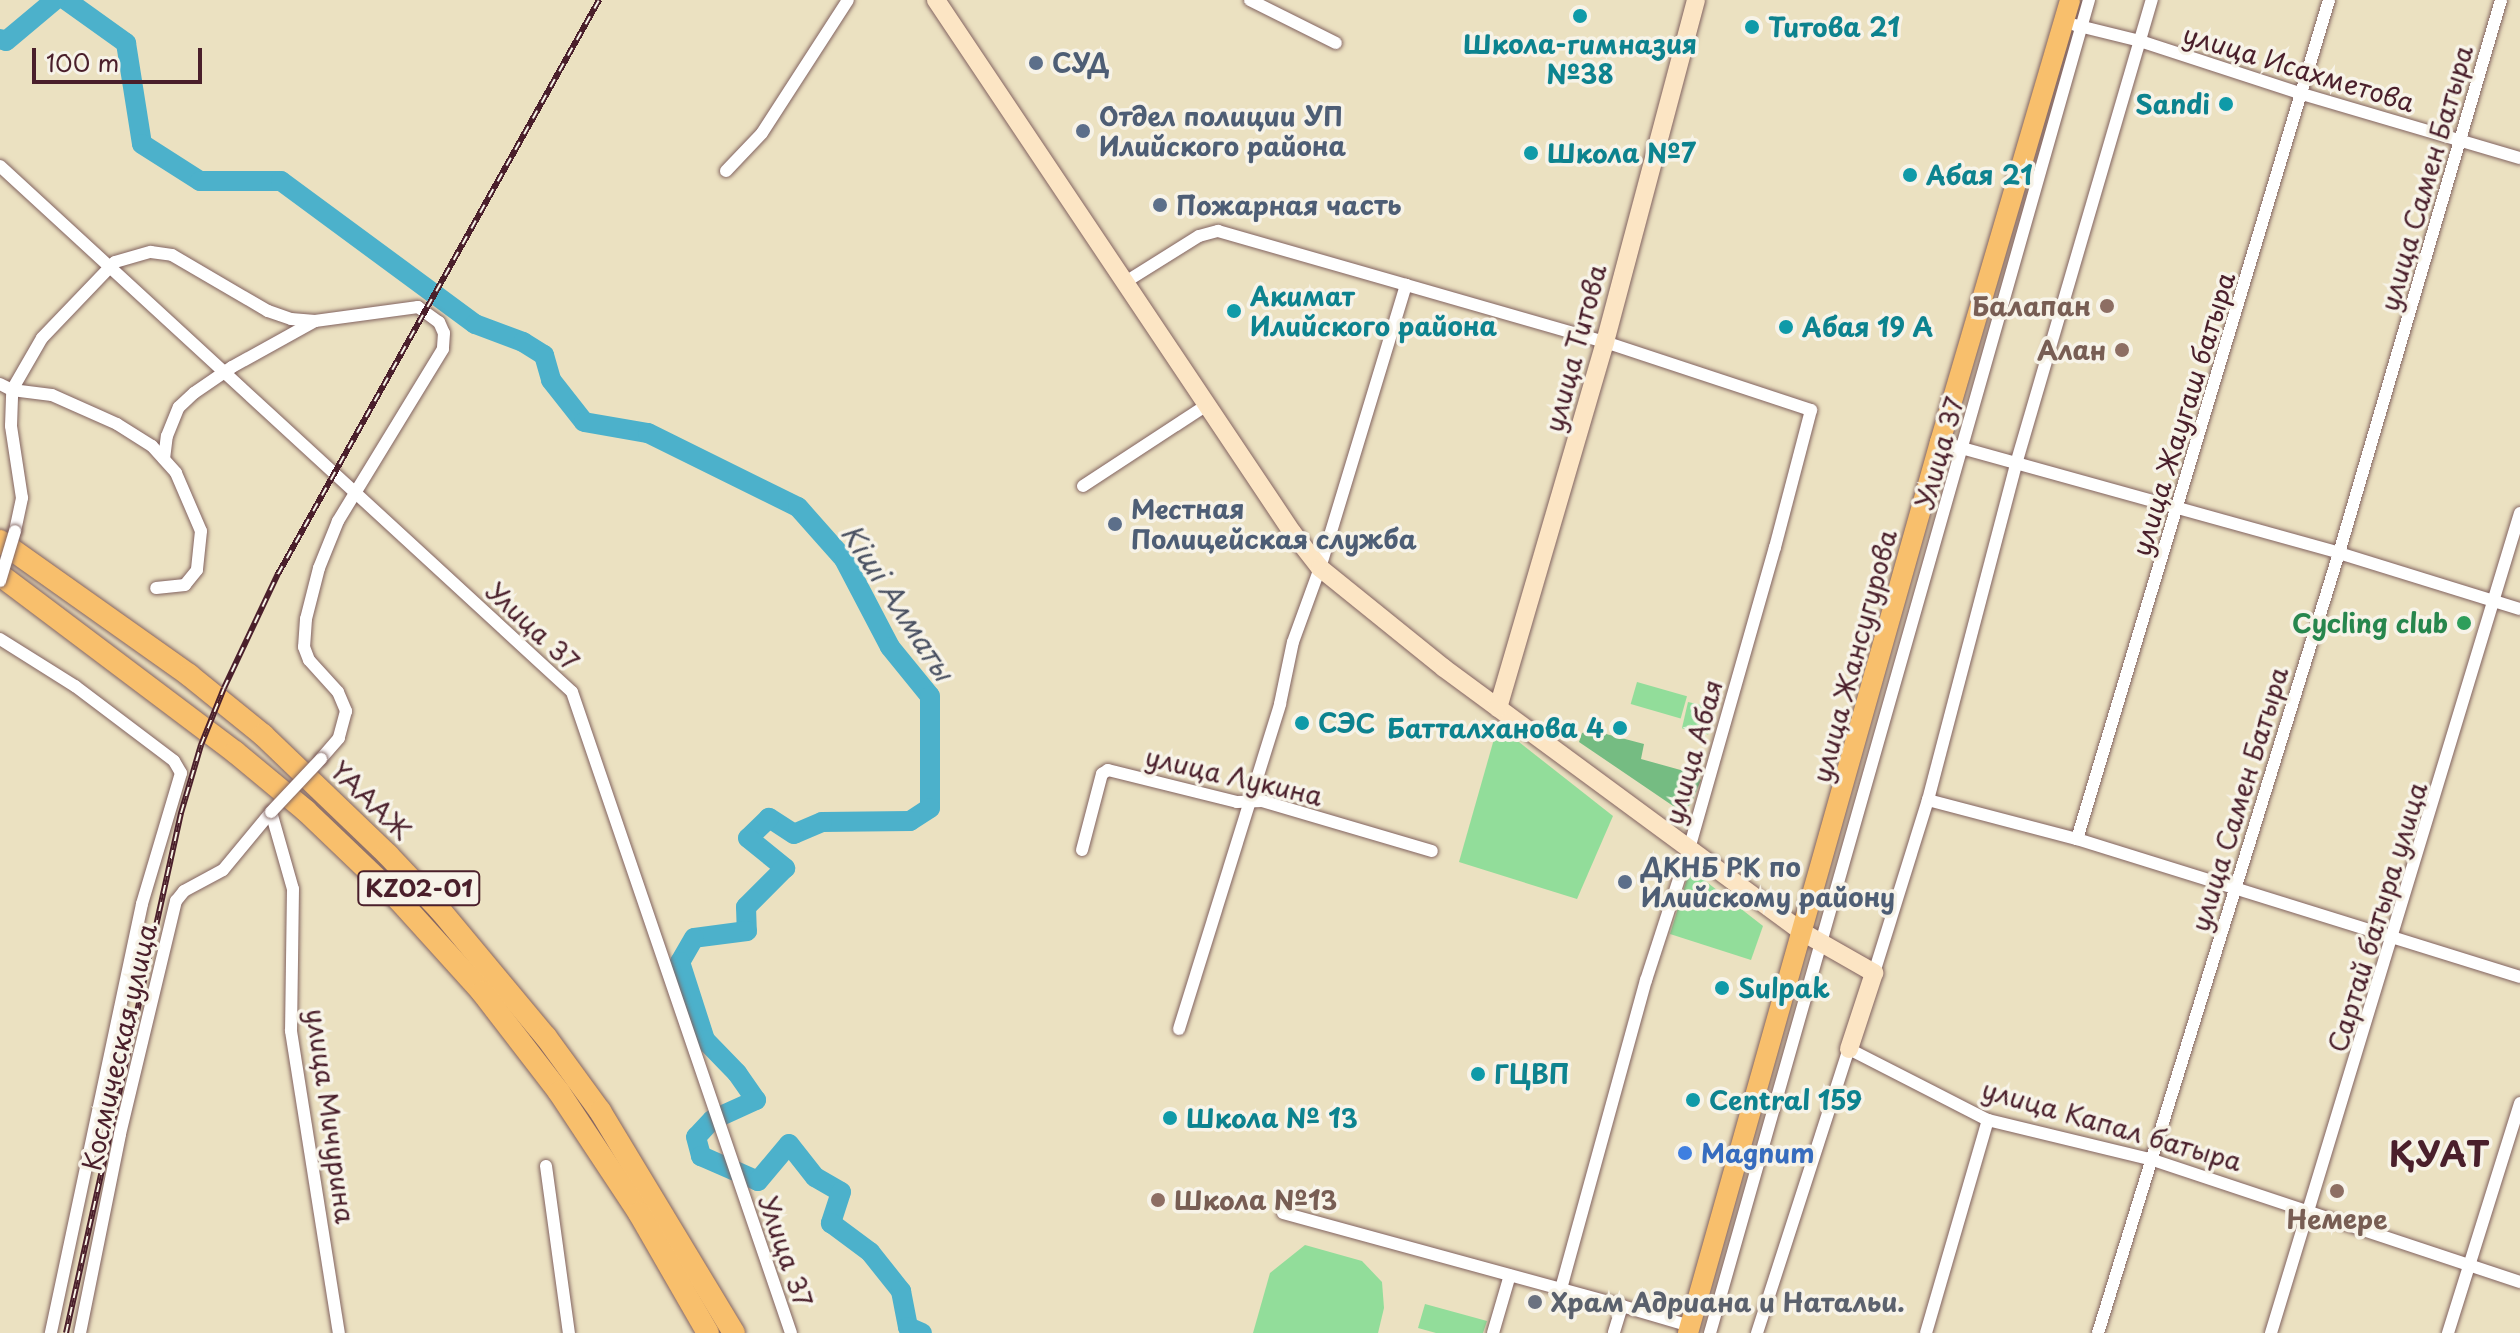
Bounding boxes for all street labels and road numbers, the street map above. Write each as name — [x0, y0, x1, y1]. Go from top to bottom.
street label: улица Исахметова — [2179, 18, 2419, 118]
street label: улица Самен Батыра — [2373, 40, 2479, 316]
street label: улица Титова — [1537, 260, 1613, 436]
street label: улица Жаугаш батыра — [2125, 267, 2241, 561]
street label: Улица 37 — [1908, 393, 1970, 513]
street label: улица Жансугурова — [1805, 525, 1903, 787]
street label: Улица 37 — [480, 575, 586, 677]
street label: улица Самен Батыра — [2183, 661, 2295, 937]
street label: улица Абая — [1657, 675, 1729, 829]
street label: улица Лукина — [1142, 740, 1326, 812]
street label: ҮАААЖ — [324, 754, 418, 846]
street label: Сартай батыра улица — [2321, 777, 2433, 1057]
road number: KZ02-01 — [357, 868, 481, 908]
street label: Космическая улица — [75, 920, 163, 1174]
street label: улица Мичурина — [300, 1006, 362, 1226]
street label: улица Капал батыра — [1979, 1073, 2245, 1177]
street label: Улица 37 — [752, 1191, 820, 1311]

